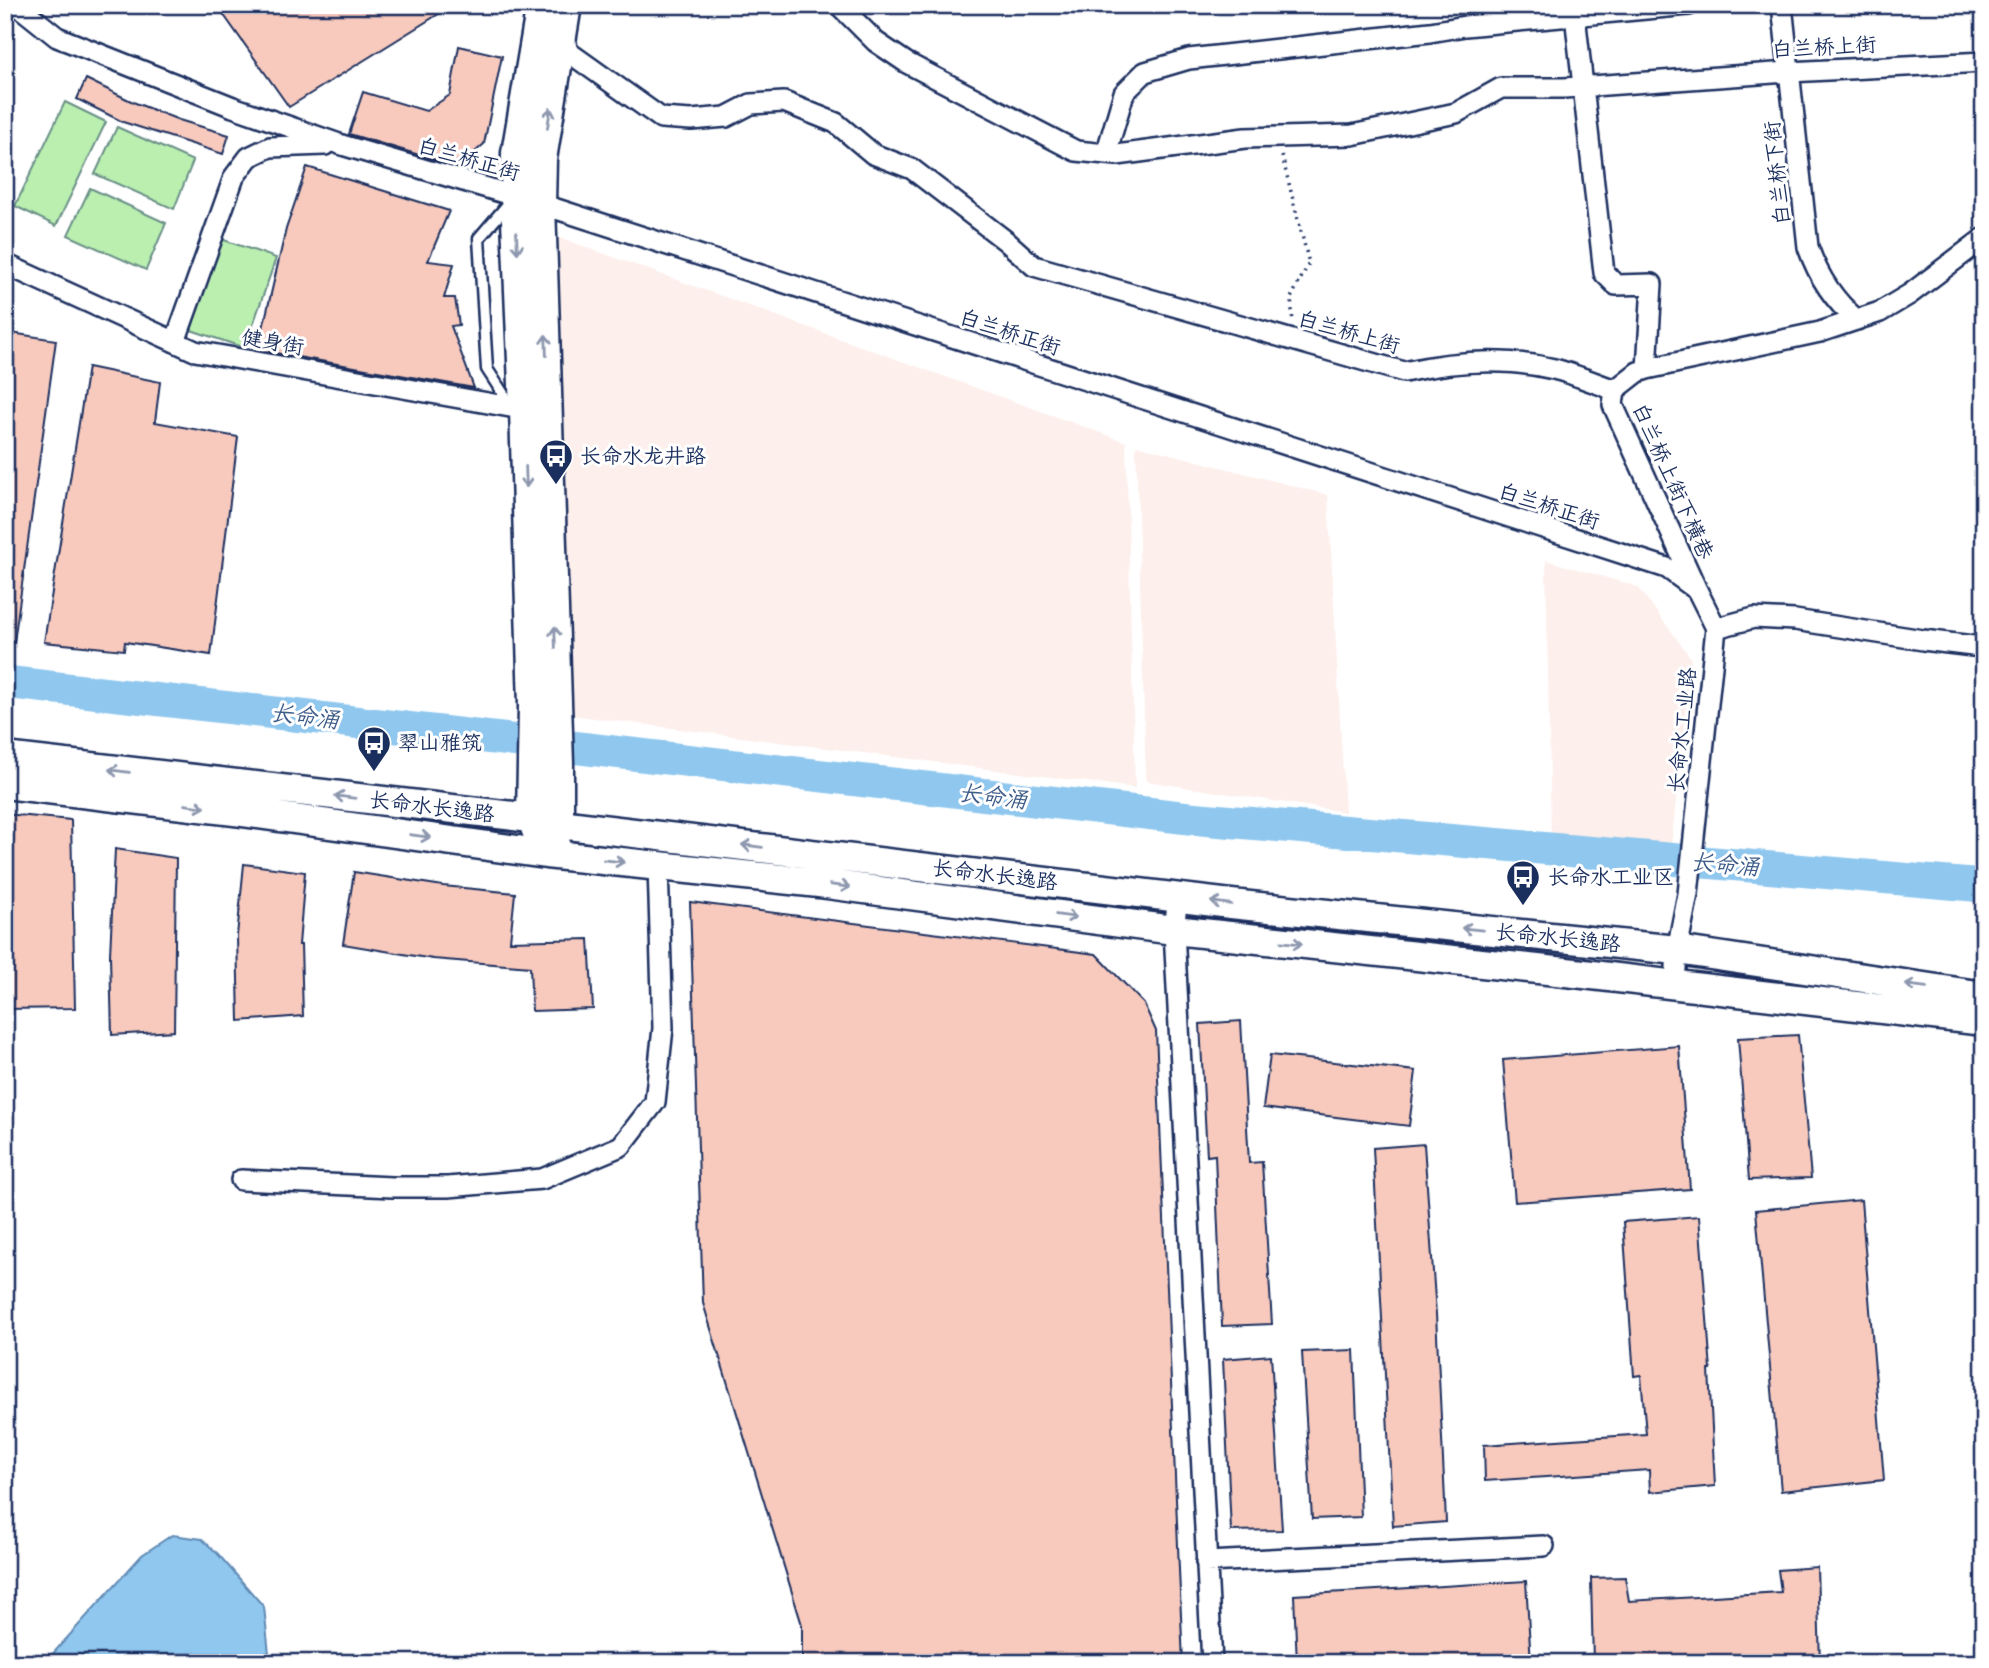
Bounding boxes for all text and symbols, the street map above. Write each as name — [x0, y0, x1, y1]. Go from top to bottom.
street label: 白兰桥上街 — [1771, 29, 1877, 62]
one-way arrow — [543, 107, 556, 130]
street label: 白兰桥下街 — [1757, 120, 1794, 227]
street label: 白兰桥正街 — [415, 130, 524, 185]
one-way arrow — [510, 231, 523, 254]
street label: 白兰桥正街 — [956, 302, 1065, 360]
street label: 白兰桥上街 — [1295, 303, 1404, 358]
street label: 健身街 — [240, 322, 307, 359]
one-way arrow — [539, 334, 552, 357]
street label: 白兰桥上街下横巷 — [1628, 398, 1721, 563]
bus stop icon: 长命水龙井路 — [537, 437, 575, 486]
place label: 长命水龙井路 — [580, 441, 706, 468]
one-way arrow — [520, 466, 533, 489]
street label: 白兰桥正街 — [1495, 476, 1604, 534]
one-way arrow — [549, 626, 562, 649]
street label: 长命水工业路 — [1660, 666, 1701, 794]
water label: 长命涌 — [269, 696, 342, 734]
bus stop icon: 翠山雅筑 — [355, 724, 393, 773]
place label: 翠山雅筑 — [398, 728, 482, 755]
one-way arrow — [108, 764, 131, 777]
water label: 长命涌 — [957, 776, 1030, 814]
street label: 长命水长逸路 — [368, 784, 496, 827]
one-way arrow — [334, 790, 357, 803]
one-way arrow — [183, 800, 206, 813]
one-way arrow — [408, 830, 431, 843]
one-way arrow — [741, 840, 764, 853]
water label: 长命涌 — [1689, 845, 1762, 881]
street label: 长命水长逸路 — [931, 852, 1059, 895]
one-way arrow — [602, 855, 625, 868]
bus stop icon: 长命水工业区 — [1504, 858, 1542, 907]
place label: 长命水工业区 — [1548, 862, 1674, 889]
one-way arrow — [828, 880, 851, 893]
one-way arrow — [1211, 896, 1233, 909]
one-way arrow — [1054, 910, 1077, 923]
street label: 长命水长逸路 — [1494, 916, 1622, 957]
one-way arrow — [1461, 922, 1484, 935]
one-way arrow — [1280, 937, 1303, 950]
one-way arrow — [1905, 979, 1928, 992]

